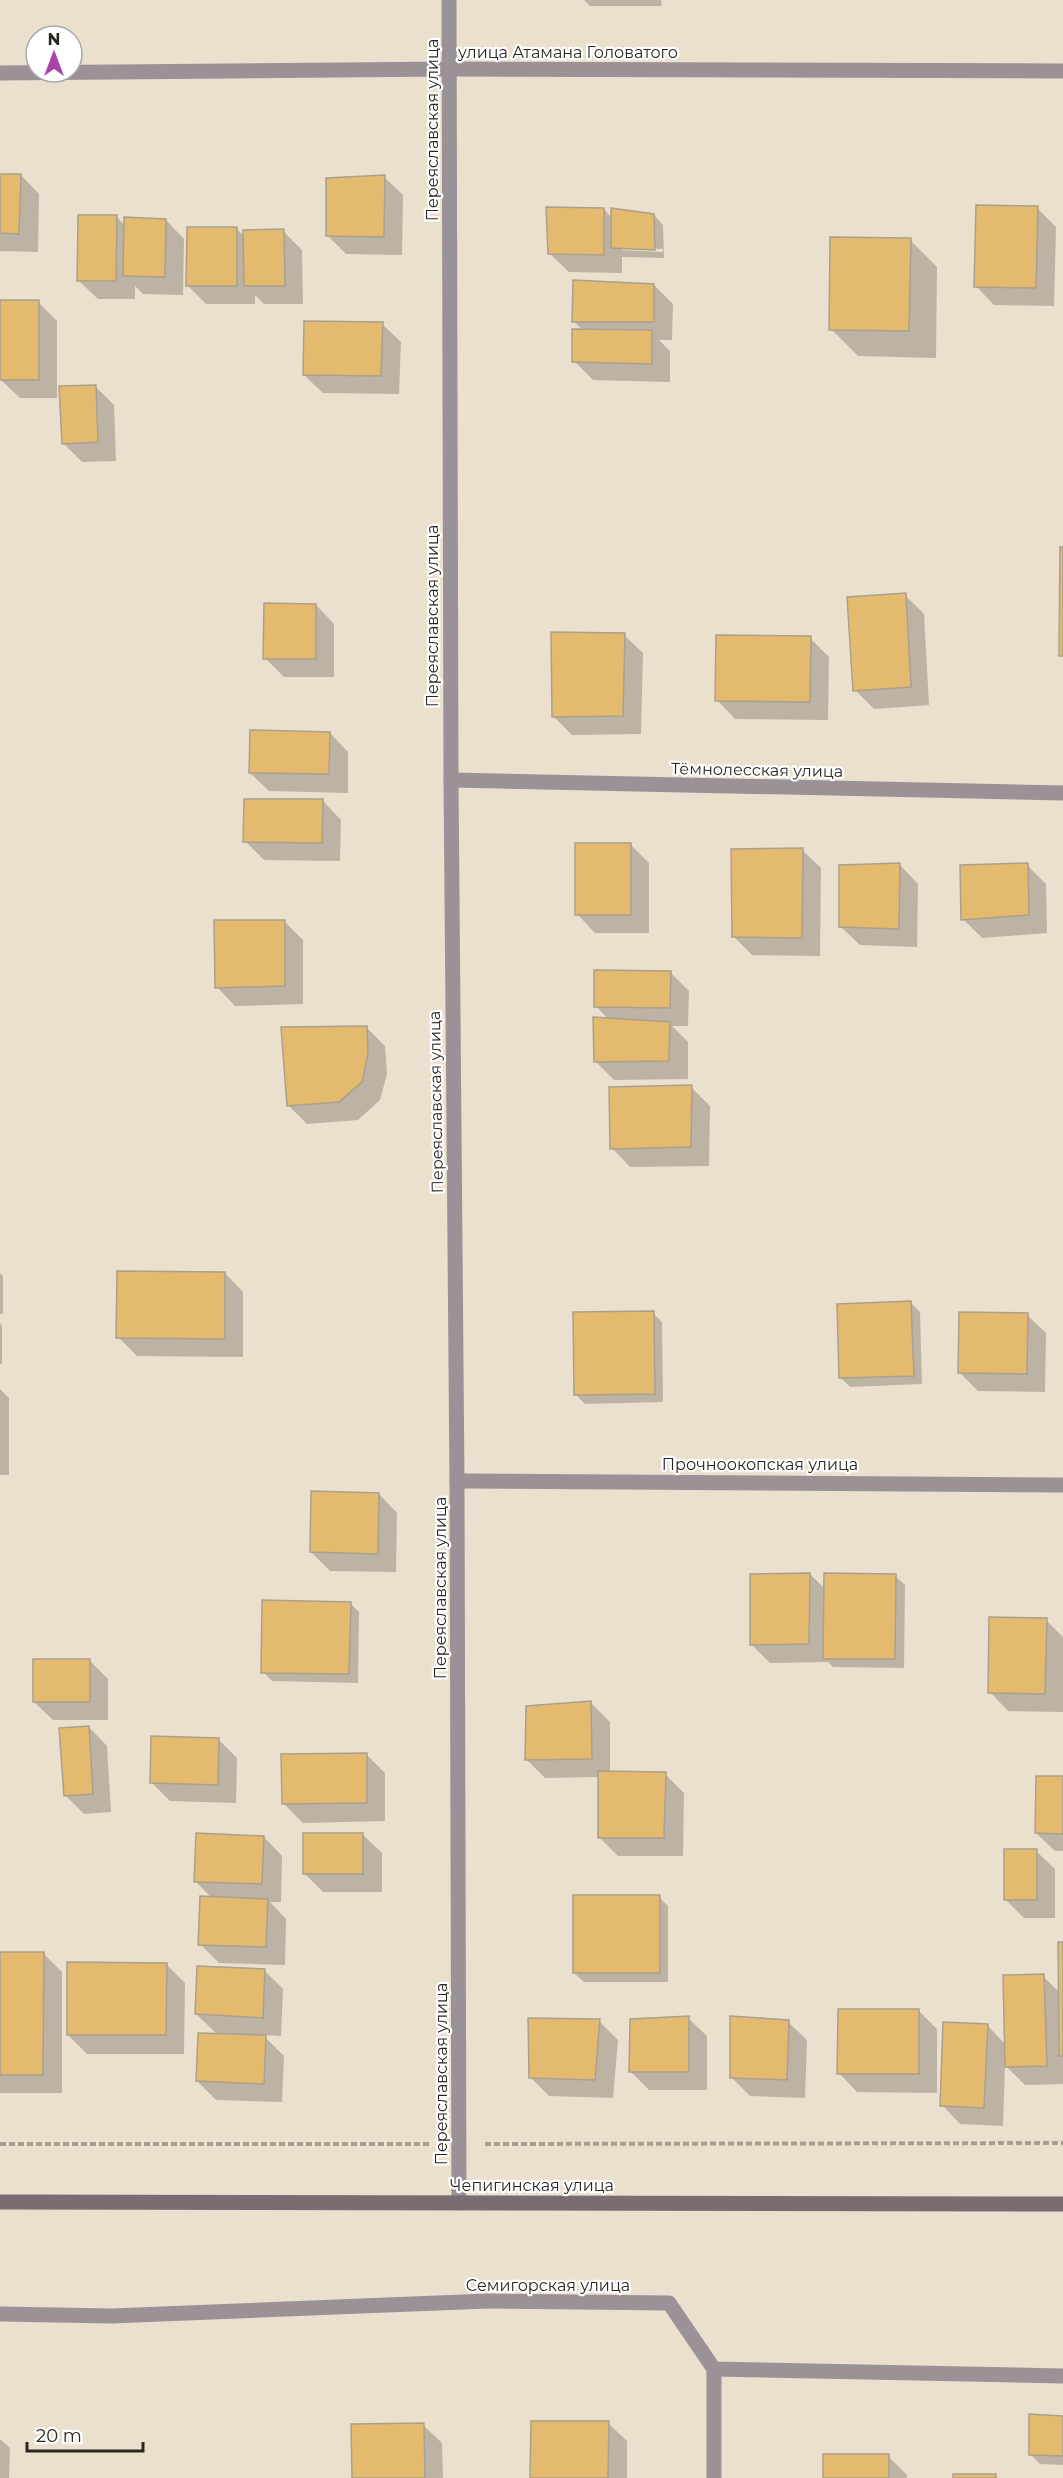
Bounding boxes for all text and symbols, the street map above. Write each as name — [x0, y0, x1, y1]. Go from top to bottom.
north arrow — [24, 24, 84, 84]
text: N — [48, 30, 60, 49]
street label: Переяславская улица — [423, 39, 442, 221]
street label: улица Атамана Головатого — [457, 43, 678, 62]
street label: Переяславская улица — [423, 525, 442, 707]
street label: Тёмнолесская улица — [671, 759, 843, 781]
street label: Переяславская улица — [425, 1011, 447, 1193]
street label: Прочноокопская улица — [662, 1455, 858, 1474]
street label: Переяславская улица — [431, 1497, 450, 1679]
street label: Переяславская улица — [432, 1983, 451, 2165]
street label: Чепигинская улица — [450, 2176, 614, 2195]
street label: Семигорская улица — [466, 2276, 630, 2295]
scale bar — [27, 2415, 142, 2453]
text: 20 m — [36, 2425, 82, 2447]

